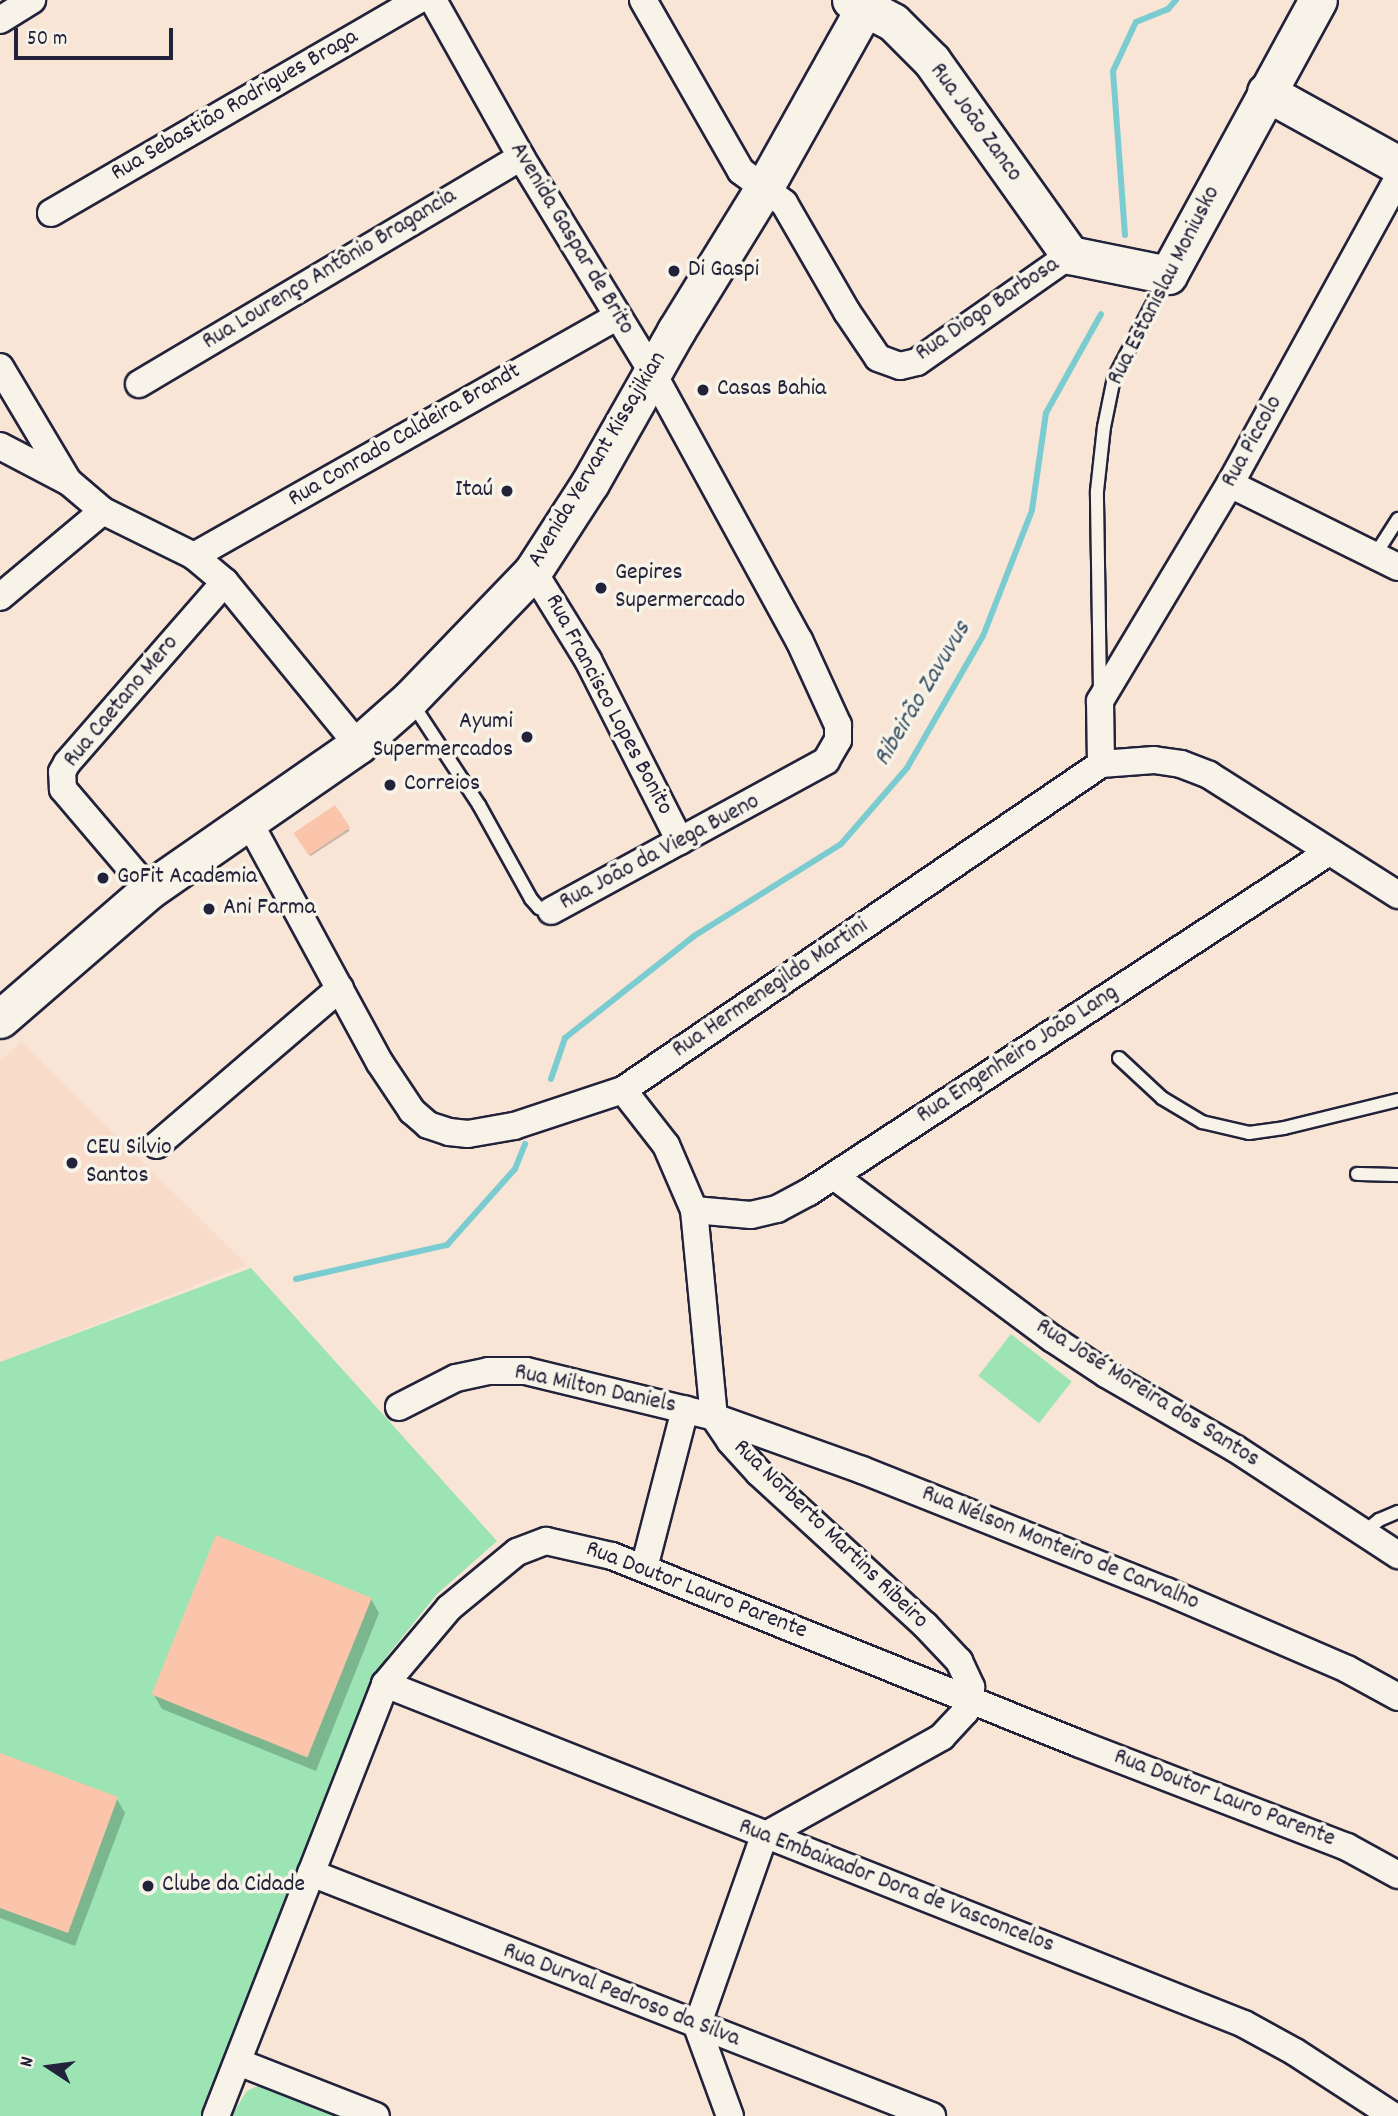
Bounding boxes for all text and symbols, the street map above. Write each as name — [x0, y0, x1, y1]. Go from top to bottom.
scale bar — [18, 14, 177, 58]
street label: Rua Sebastião Rodrigues Braga — [106, 23, 364, 189]
text: 50 m — [27, 25, 67, 55]
street label: Rua João Zanco — [922, 58, 1028, 188]
street label: Avenida Gaspar de Brito — [502, 138, 640, 340]
street label: Rua Estanislau Moniusko — [1102, 182, 1228, 390]
street label: Rua Lourenço Antônio Bragancia — [198, 183, 462, 357]
street label: Rua Diogo Barbosa — [911, 251, 1065, 369]
place label: Di Gaspi — [688, 257, 759, 285]
marker: Di Gaspi — [666, 263, 682, 279]
street label: Avenida Yervant Kissajikian — [522, 347, 674, 573]
street label: Rua Conrado Caldeira Brandt — [284, 358, 526, 514]
place label: Casas Bahia — [717, 376, 826, 404]
marker: Casas Bahia — [695, 382, 711, 398]
street label: Rua Piccolo — [1216, 391, 1290, 493]
place label: Itaú — [455, 477, 493, 505]
marker: Itaú — [499, 483, 515, 499]
place label: Gepires Supermercado — [615, 560, 745, 616]
marker: Gepires Supermercado — [593, 580, 609, 596]
street label: Rua Francisco Lopes Bonito — [538, 590, 678, 820]
water label: Ribeirão Zavuvus — [867, 616, 979, 772]
street label: Rua Caetano Mero — [58, 630, 186, 774]
place label: Ayumi Supermercados — [373, 709, 513, 765]
marker: Ayumi Supermercados — [519, 729, 535, 745]
place label: Correios — [404, 771, 480, 799]
marker: Correios — [382, 777, 398, 793]
street label: Rua João da Viega Bueno — [555, 788, 765, 918]
place label: GoFit Academia — [117, 864, 257, 892]
marker: GoFit Academia — [95, 870, 111, 886]
place label: Ani Farma — [223, 895, 316, 923]
marker: Ani Farma — [201, 901, 217, 917]
street label: Rua Hermenegildo Martini — [668, 913, 874, 1065]
street label: Rua Engenheiro João Lang — [912, 979, 1124, 1131]
place label: CEU Silvio Santos — [86, 1135, 172, 1191]
marker: CEU Silvio Santos — [64, 1155, 80, 1171]
street label: Rua José Moreira dos Santos — [1030, 1313, 1264, 1475]
street label: Rua Milton Daniels — [512, 1359, 678, 1421]
street label: Rua Norberto Martins Ribeiro — [726, 1434, 934, 1636]
street label: Rua Nélson Monteiro de Carvalho — [917, 1480, 1203, 1618]
street label: Rua Doutor Lauro Parente — [581, 1535, 811, 1647]
street label: Rua Doutor Lauro Parente — [1109, 1743, 1339, 1855]
street label: Rua Embaixador Dora de Vasconcelos — [734, 1813, 1058, 1961]
place label: Clube da Cidade — [162, 1872, 305, 1900]
marker: Clube da Cidade — [140, 1878, 156, 1894]
street label: Rua Durval Pedroso da Silva — [498, 1938, 744, 2054]
north arrow — [14, 2032, 84, 2102]
text: N — [14, 2055, 42, 2070]

